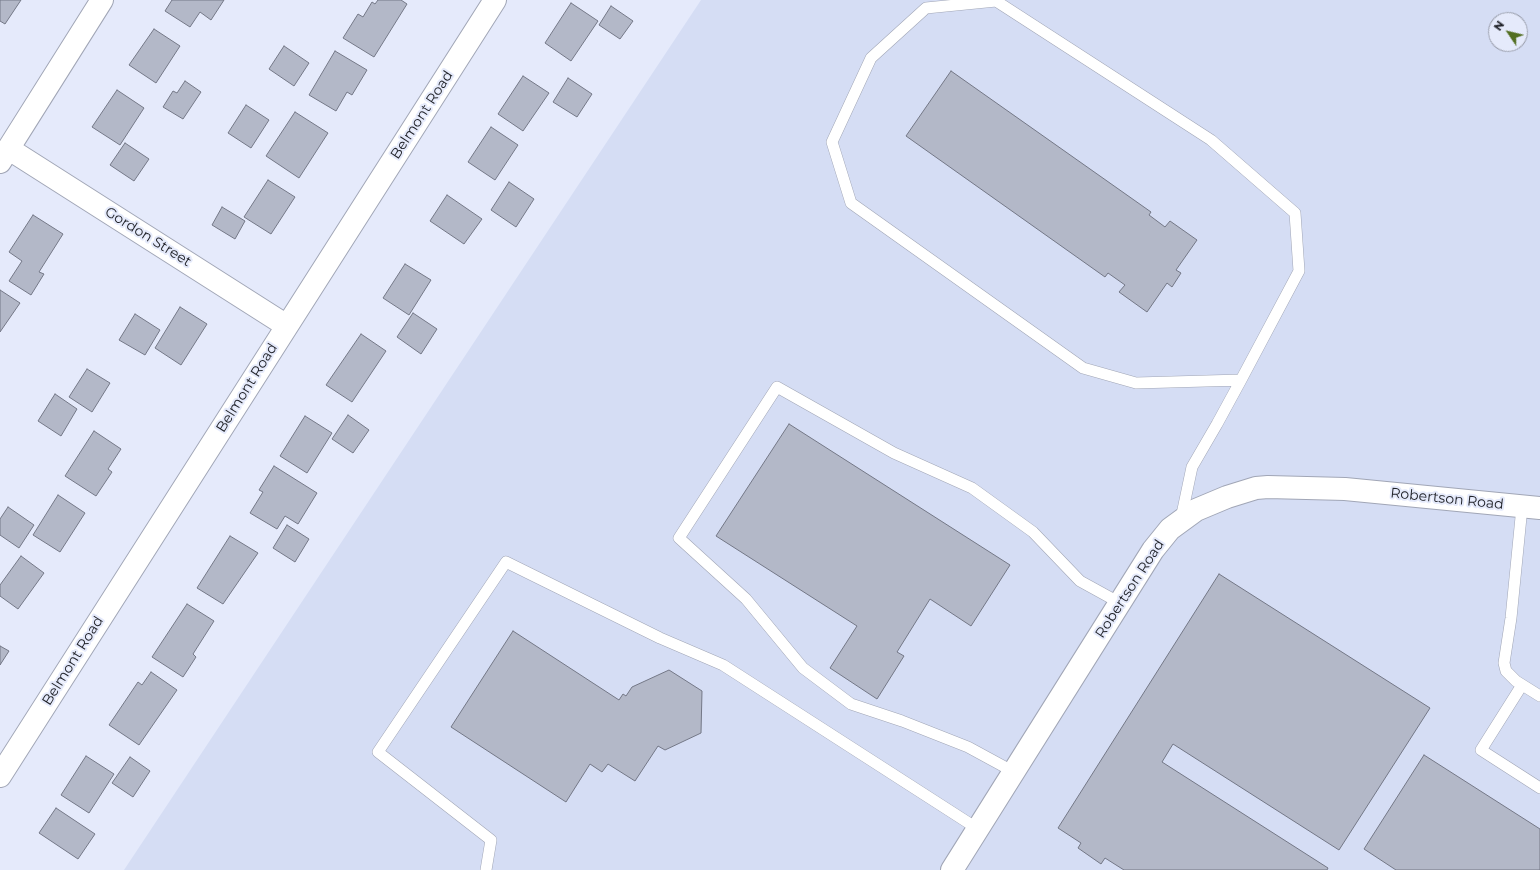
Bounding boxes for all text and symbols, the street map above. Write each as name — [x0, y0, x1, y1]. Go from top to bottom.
north arrow — [1488, 12, 1528, 52]
text: N — [1491, 18, 1507, 33]
street label: Belmont Road — [387, 68, 457, 162]
street label: Gordon Street — [102, 204, 194, 270]
street label: Belmont Road — [213, 340, 281, 436]
street label: Robertson Road — [1390, 485, 1504, 513]
street label: Robertson Road — [1092, 537, 1168, 641]
street label: Belmont Road — [39, 613, 107, 709]

